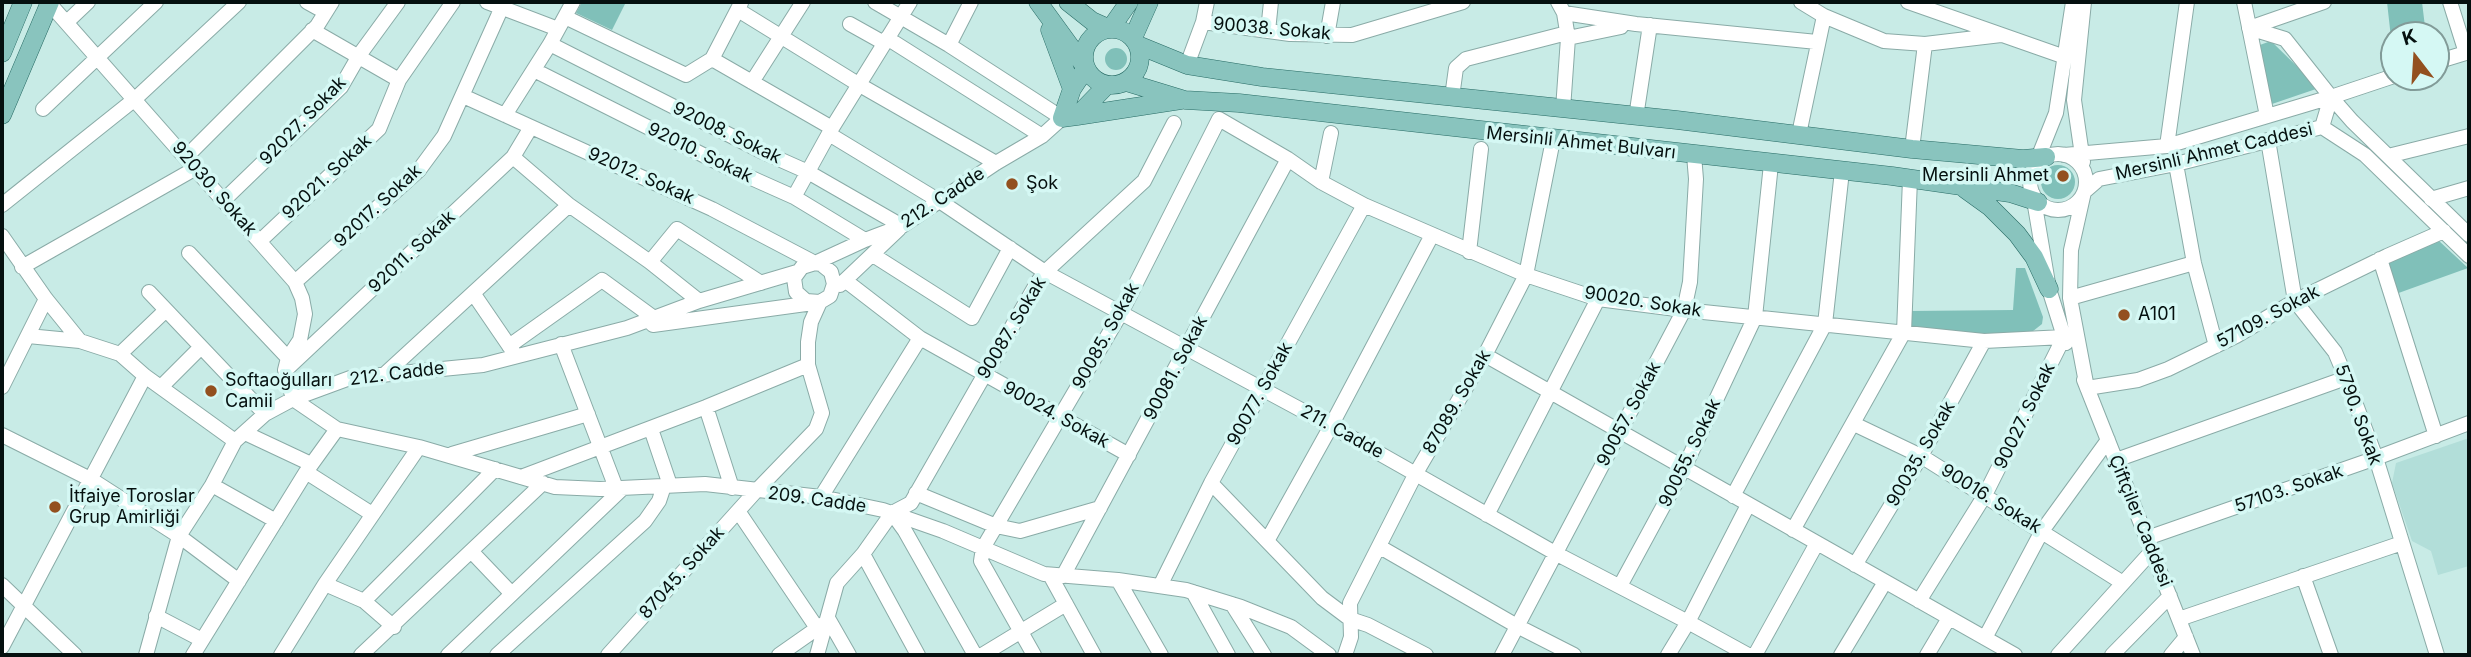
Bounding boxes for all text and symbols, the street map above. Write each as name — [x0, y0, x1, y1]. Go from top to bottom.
street label: 90038. Sokak — [1212, 13, 1332, 45]
north arrow — [2380, 21, 2450, 91]
text: K — [2399, 24, 2419, 50]
street label: 92027. Sokak — [255, 72, 351, 170]
street label: 92008. Sokak — [669, 97, 785, 169]
street label: 92010. Sokak — [644, 118, 756, 188]
street label: Mersinli Ahmet Caddesi — [2113, 119, 2315, 185]
street label: Mersinli Ahmet Bulvarı — [1485, 122, 1677, 164]
street label: 92021. Sokak — [278, 130, 376, 224]
street label: 92030. Sokak — [167, 137, 261, 241]
street label: 92012. Sokak — [584, 143, 698, 209]
street label: 92017. Sokak — [330, 160, 426, 252]
street label: 212. Cadde — [897, 163, 989, 233]
place label: Mersinli Ahmet — [1922, 165, 2049, 187]
marker: Mersinli Ahmet — [2055, 168, 2071, 184]
place label: Şok — [1026, 173, 1058, 195]
marker: Şok — [1004, 176, 1020, 192]
street label: 92011. Sokak — [364, 206, 460, 298]
street label: 90087. Sokak — [973, 273, 1051, 383]
street label: 90085. Sokak — [1068, 279, 1144, 393]
street label: 57109. Sokak — [2213, 281, 2323, 353]
street label: 90020. Sokak — [1583, 282, 1703, 322]
place label: A101 — [2138, 304, 2176, 326]
marker: A101 — [2116, 307, 2132, 323]
street label: 90081. Sokak — [1140, 312, 1212, 424]
street label: 90077. Sokak — [1223, 339, 1297, 449]
street label: 87089. Sokak — [1418, 346, 1496, 458]
street label: 212. Cadde — [348, 357, 446, 391]
street label: 90057. Sokak — [1592, 358, 1666, 470]
street label: 90027. Sokak — [1990, 359, 2060, 473]
street label: 5790. Sokak — [2330, 362, 2386, 468]
place label: Softaoğulları Camii — [225, 370, 332, 412]
street label: 90024. Sokak — [999, 377, 1113, 453]
marker: Softaoğulları Camii — [203, 383, 219, 399]
street label: 90055. Sokak — [1654, 395, 1726, 511]
street label: 90035. Sokak — [1882, 398, 1960, 510]
street label: 211. Cadde — [1297, 400, 1387, 464]
street label: Çiftçiler Caddesi — [2104, 452, 2176, 590]
street label: 90016. Sokak — [1937, 460, 2045, 538]
street label: 57103. Sokak — [2232, 460, 2346, 518]
street label: 209. Cadde — [766, 482, 868, 518]
place label: İtfaiye Toroslar Grup Amirliği — [69, 486, 195, 528]
marker: İtfaiye Toroslar Grup Amirliği — [47, 499, 63, 515]
street label: 87045. Sokak — [635, 522, 729, 624]

